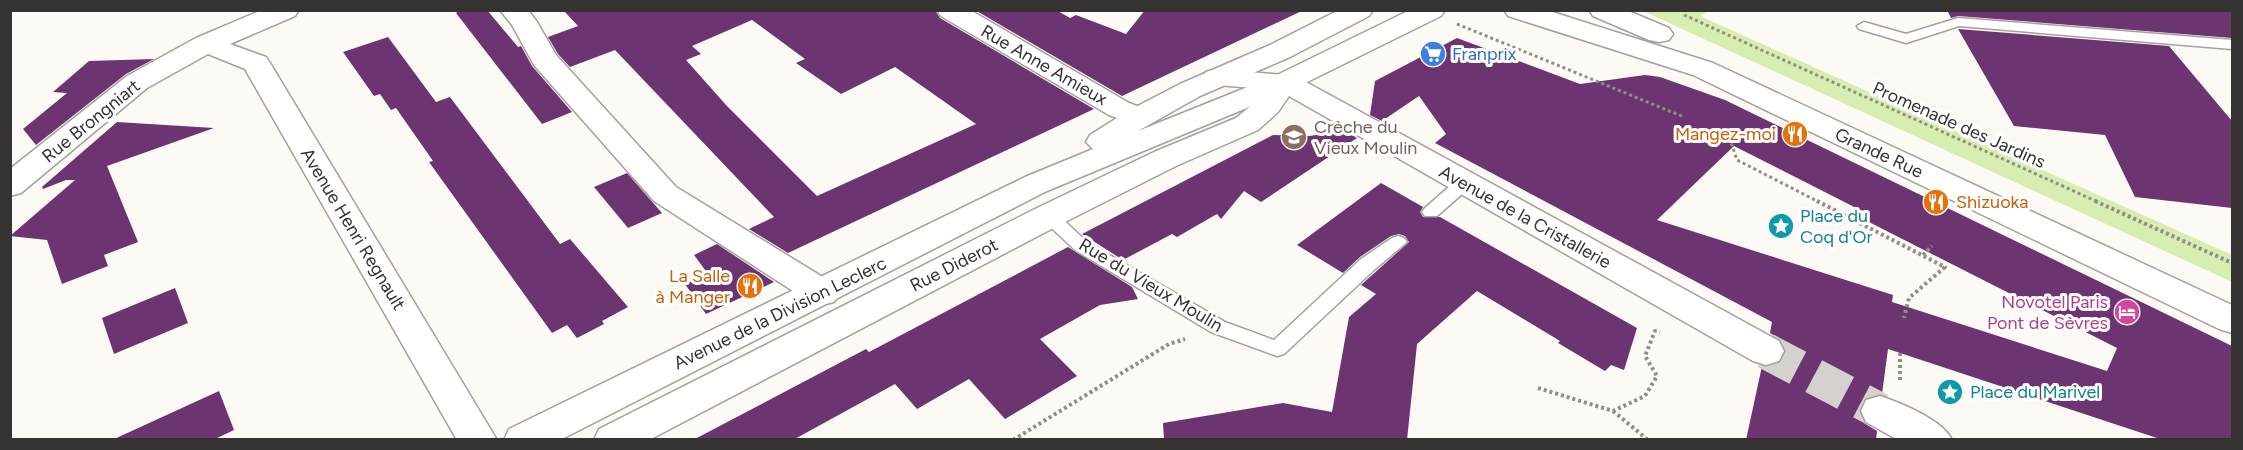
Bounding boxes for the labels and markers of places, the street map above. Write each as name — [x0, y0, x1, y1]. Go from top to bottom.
supermarket icon: Franprix — [1418, 39, 1448, 69]
place label: Franprix — [1452, 43, 1517, 65]
place label: Crèche du Vieux Moulin — [1314, 116, 1417, 159]
restaurant icon: Mangez-moi — [1780, 119, 1810, 149]
school or university icon: Crèche du Vieux Moulin — [1279, 122, 1309, 152]
place label: Mangez-moi — [1675, 123, 1776, 145]
restaurant icon: Shizuoka — [1921, 187, 1951, 217]
place label: Shizuoka — [1956, 191, 2028, 213]
place label: Place du Coq d'Or — [1800, 205, 1872, 248]
place icon: Place du Coq d'Or — [1766, 211, 1796, 241]
place label: La Salle à Manger — [655, 265, 730, 308]
restaurant icon: La Salle à Manger — [735, 271, 765, 301]
place label: Novotel Paris Pont de Sèvres — [1987, 291, 2108, 334]
hotel icon: Novotel Paris Pont de Sèvres — [2112, 297, 2142, 327]
place icon: Place du Marivel — [1935, 377, 1965, 407]
place label: Place du Marivel — [1970, 381, 2100, 403]

